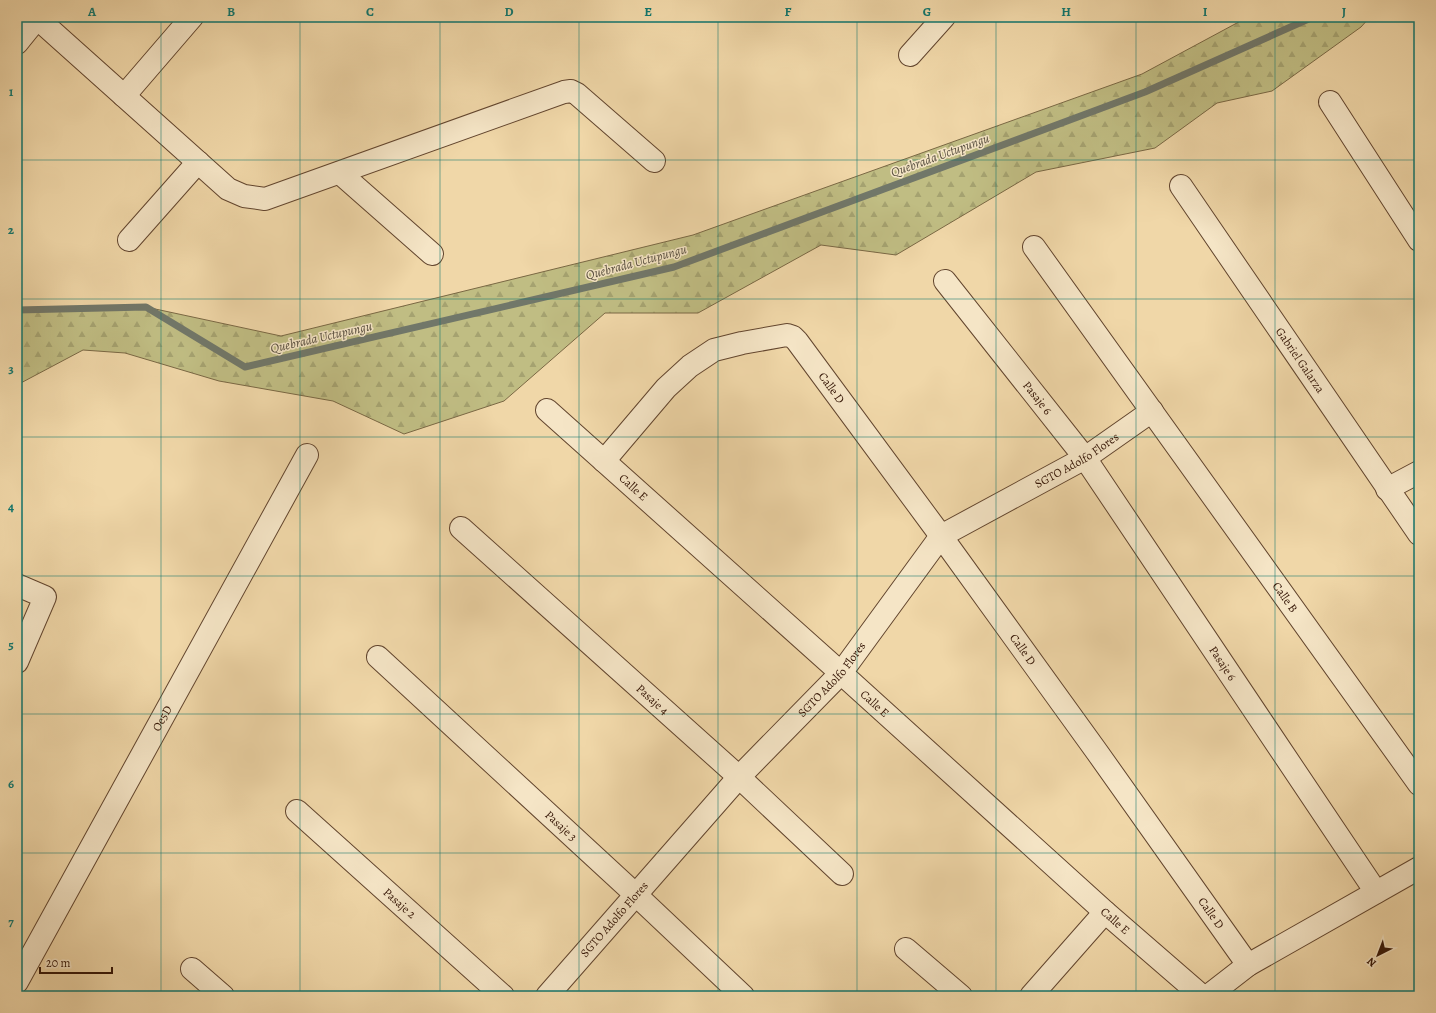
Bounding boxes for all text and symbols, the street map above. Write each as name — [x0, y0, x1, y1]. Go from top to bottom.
text: A — [87, 3, 97, 20]
text: B — [227, 3, 235, 20]
text: C — [366, 3, 374, 20]
text: D — [504, 3, 514, 20]
text: E — [644, 3, 652, 20]
text: F — [785, 3, 792, 20]
text: G — [923, 3, 931, 20]
text: H — [1061, 3, 1071, 20]
text: I — [1203, 3, 1208, 20]
text: J — [1342, 3, 1346, 20]
text: 1 — [9, 83, 14, 100]
water label: Quebrada Uctupungu — [888, 129, 992, 181]
text: 2 — [8, 221, 15, 238]
water label: Quebrada Uctupungu — [584, 240, 688, 284]
water label: Quebrada Uctupungu — [269, 317, 373, 357]
street label: Gabriel Galarza — [1272, 324, 1328, 396]
text: 3 — [8, 360, 14, 377]
street label: Calle D — [815, 369, 849, 407]
street label: Pasaje 6 — [1019, 378, 1056, 418]
street label: SGTO Adolfo Flores — [1032, 429, 1122, 492]
street label: Calle E — [616, 470, 651, 505]
text: 4 — [8, 498, 14, 515]
street label: Calle B — [1269, 579, 1302, 616]
street label: Calle D — [1006, 630, 1040, 668]
text: 5 — [8, 636, 14, 653]
street label: SGTO Adolfo Flores — [794, 638, 869, 721]
street label: Pasaje 6 — [1205, 643, 1240, 684]
street label: Pasaje 4 — [633, 681, 673, 719]
street label: Calle E — [857, 686, 893, 721]
street label: Oe5D — [149, 702, 176, 734]
text: 6 — [8, 775, 14, 792]
street label: Pasaje 3 — [542, 807, 581, 845]
street label: SGTO Adolfo Flores — [577, 878, 652, 961]
street label: Pasaje 2 — [380, 884, 420, 922]
street label: Calle D — [1194, 894, 1228, 932]
street label: Calle E — [1097, 904, 1133, 938]
text: 7 — [8, 913, 14, 930]
north arrow — [1358, 935, 1398, 975]
scale bar — [40, 949, 112, 975]
text: N — [1364, 954, 1380, 970]
text: 20 m — [46, 955, 70, 971]

